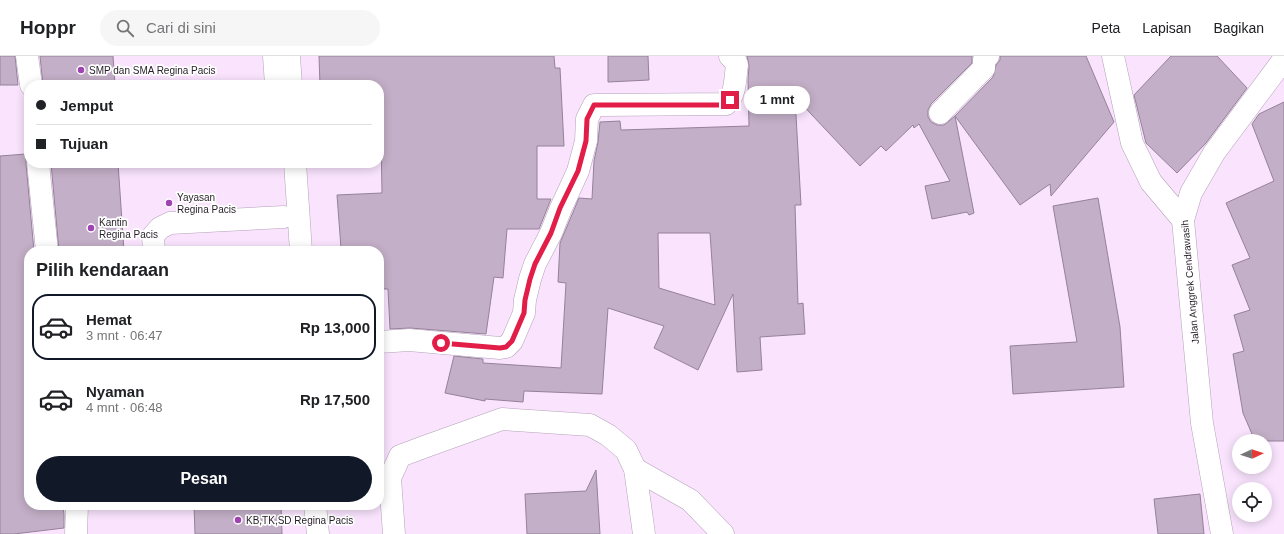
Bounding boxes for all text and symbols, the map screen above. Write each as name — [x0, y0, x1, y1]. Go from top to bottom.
search box — [100, 10, 380, 46]
text: Hoppr — [20, 17, 76, 38]
icon: search — [114, 17, 136, 39]
text: Cari di sini — [146, 19, 216, 36]
text: Peta — [1092, 20, 1120, 36]
text: Lapisan — [1142, 20, 1191, 36]
text: Bagikan — [1213, 20, 1264, 36]
marker: SMP dan SMA Regina Pacis — [76, 65, 86, 75]
place label: SMP dan SMA Regina Pacis — [89, 65, 216, 76]
callout: 1 mnt — [744, 86, 810, 114]
route end — [721, 91, 739, 109]
text: 1 mnt — [760, 92, 794, 107]
text: Jemput — [60, 97, 113, 114]
text: Tujuan — [60, 135, 108, 152]
place label: Yayasan Regina Pacis — [177, 192, 236, 215]
marker: Yayasan Regina Pacis — [164, 198, 174, 208]
place label: Kantin Regina Pacis — [99, 217, 158, 240]
street label: Jalan Anggrek Cendrawasih — [1179, 219, 1201, 345]
marker: Kantin Regina Pacis — [86, 223, 96, 233]
text: Pilih kendaraan — [36, 260, 169, 280]
icon: car — [38, 309, 74, 345]
text: Hemat — [86, 311, 132, 328]
text: Rp 13,000 — [300, 319, 370, 336]
text: 3 mnt · 06:47 — [86, 328, 163, 343]
route start — [432, 334, 450, 352]
icon: car — [38, 381, 74, 417]
text: Nyaman — [86, 383, 144, 400]
text: Rp 17,500 — [300, 391, 370, 408]
text: 4 mnt · 06:48 — [86, 400, 163, 415]
north arrow — [1232, 434, 1272, 474]
map controls — [1232, 434, 1272, 522]
button: Pesan — [36, 456, 372, 502]
button: locate — [1232, 482, 1272, 522]
marker: KB,TK,SD Regina Pacis — [233, 515, 243, 525]
place label: KB,TK,SD Regina Pacis — [246, 515, 353, 526]

